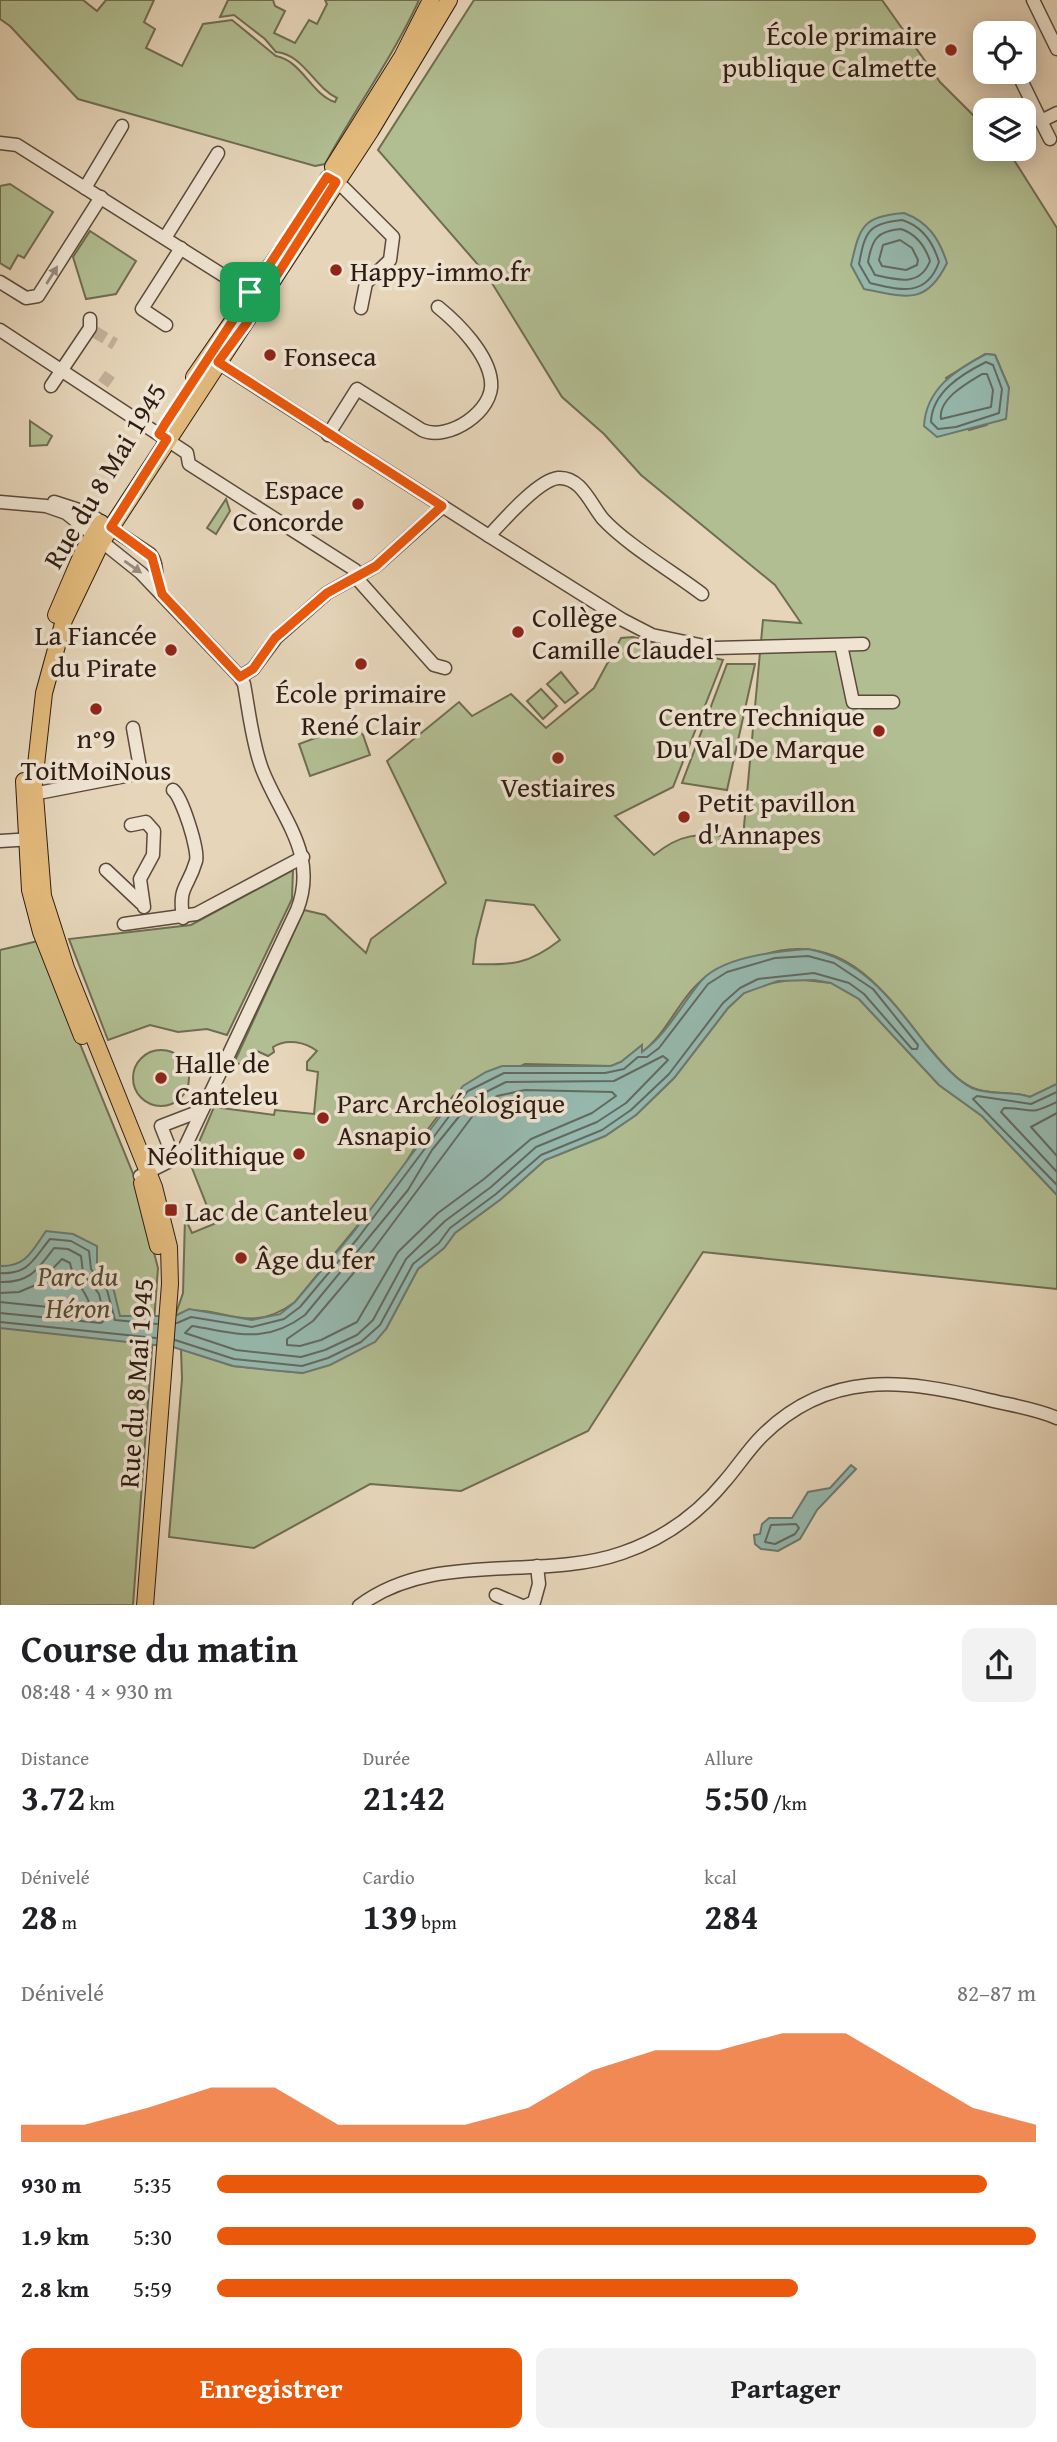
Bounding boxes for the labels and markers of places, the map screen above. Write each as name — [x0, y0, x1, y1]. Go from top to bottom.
place label: École primaire publique Calmette — [722, 14, 937, 87]
marker: École primaire publique Calmette — [943, 42, 959, 58]
place label: Happy-immo.fr — [350, 250, 531, 291]
pin — [220, 262, 280, 322]
marker: Happy-immo.fr — [328, 262, 344, 278]
place label: Fonseca — [284, 335, 377, 376]
marker: Fonseca — [262, 347, 278, 363]
place label: Espace Concorde — [233, 468, 344, 541]
marker: Espace Concorde — [350, 496, 366, 512]
place label: Collège Camille Claudel — [532, 596, 714, 669]
place label: La Fiancée du Pirate — [35, 614, 157, 687]
marker: Collège Camille Claudel — [510, 624, 526, 640]
marker: La Fiancée du Pirate — [163, 642, 179, 658]
marker: École primaire René Clair — [353, 656, 369, 672]
place label: École primaire René Clair — [276, 672, 446, 745]
place label: Centre Technique Du Val De Marque — [656, 695, 865, 768]
marker: n°9 ToitMoiNous — [88, 701, 104, 717]
place label: n°9 ToitMoiNous — [21, 717, 171, 790]
marker: Centre Technique Du Val De Marque — [871, 723, 887, 739]
marker: Vestiaires — [550, 750, 566, 766]
place label: Vestiaires — [500, 766, 616, 807]
place label: Petit pavillon d'Annapes — [698, 781, 856, 854]
marker: Petit pavillon d'Annapes — [676, 809, 692, 825]
place label: Halle de Canteleu — [175, 1042, 278, 1115]
marker: Halle de Canteleu — [153, 1070, 169, 1086]
place label: Parc Archéologique Asnapio — [337, 1082, 565, 1155]
marker: Parc Archéologique Asnapio — [315, 1110, 331, 1126]
place label: Néolithique — [147, 1134, 285, 1175]
marker: Néolithique — [291, 1146, 307, 1162]
place label: Lac de Canteleu — [185, 1190, 368, 1231]
marker: Lac de Canteleu — [163, 1202, 179, 1218]
place label: Âge du fer — [255, 1238, 376, 1279]
marker: Âge du fer — [233, 1250, 249, 1266]

